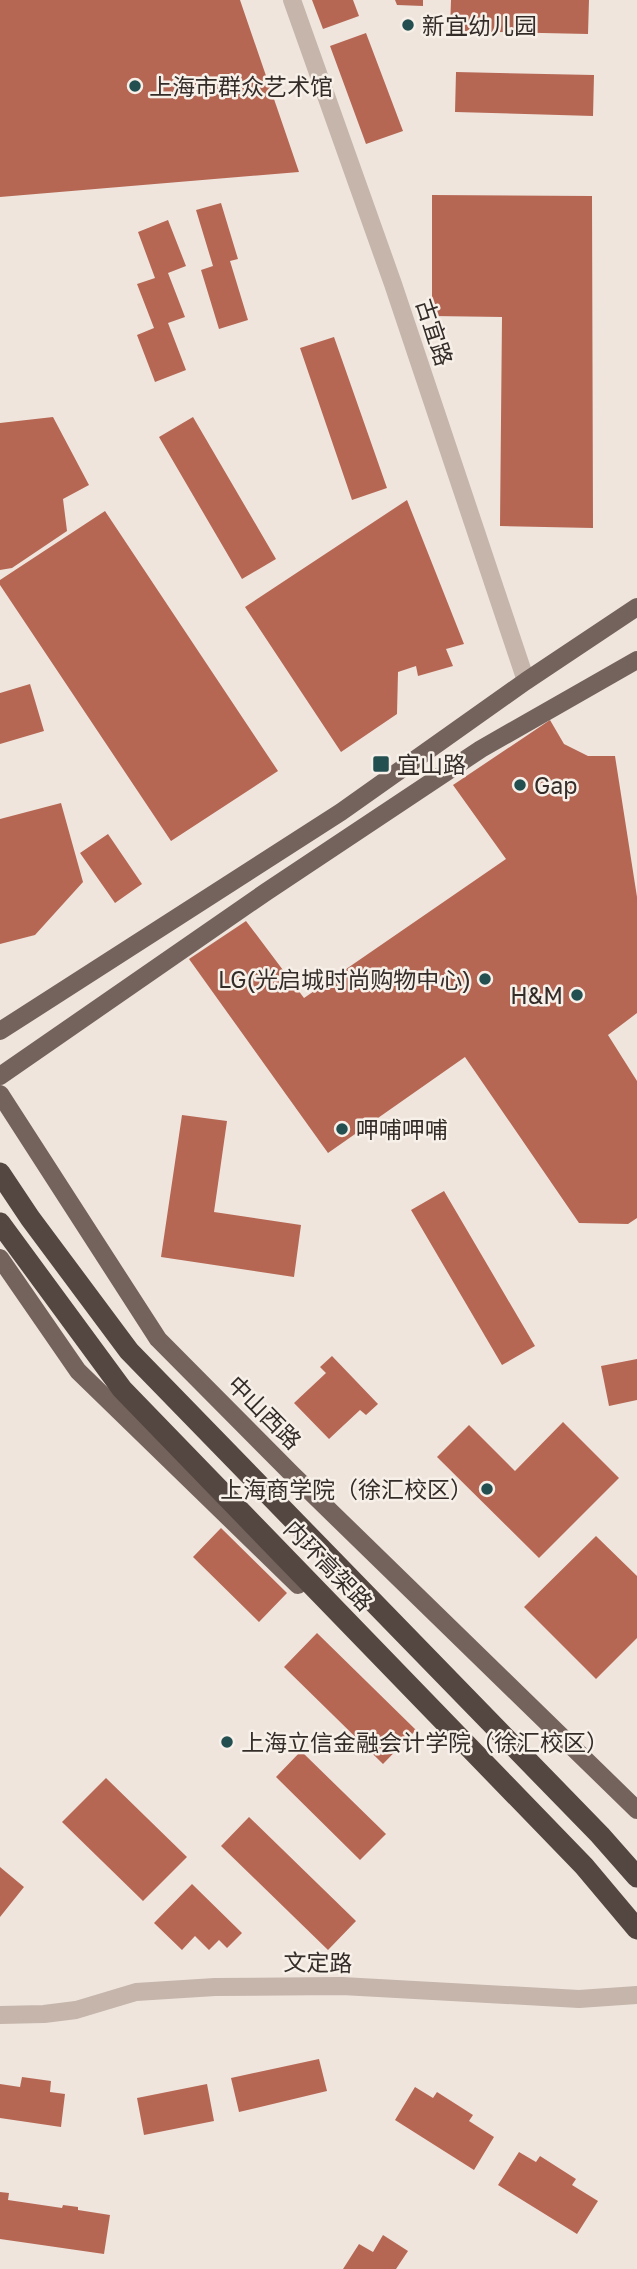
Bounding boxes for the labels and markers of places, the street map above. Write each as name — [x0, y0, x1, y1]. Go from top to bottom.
place label: 新宜幼儿园 — [422, 11, 537, 39]
marker: 新宜幼儿园 — [400, 17, 416, 33]
place label: 上海市群众艺术馆 — [149, 72, 333, 100]
marker: 上海市群众艺术馆 — [127, 78, 143, 94]
place label: 宜山路 — [397, 750, 466, 778]
marker: 宜山路 — [371, 754, 391, 774]
place label: Gap — [534, 771, 577, 799]
marker: Gap — [512, 777, 528, 793]
place label: LG(光启城时尚购物中心) — [218, 965, 471, 993]
marker: LG(光启城时尚购物中心) — [477, 971, 493, 987]
place label: H&M — [510, 981, 563, 1009]
marker: H&M — [569, 987, 585, 1003]
place label: 呷哺呷哺 — [356, 1115, 448, 1143]
marker: 呷哺呷哺 — [334, 1121, 350, 1137]
place label: 上海商学院（徐汇校区） — [220, 1475, 473, 1503]
marker: 上海商学院（徐汇校区） — [479, 1481, 495, 1497]
place label: 上海立信金融会计学院（徐汇校区） — [241, 1728, 609, 1756]
marker: 上海立信金融会计学院（徐汇校区） — [219, 1734, 235, 1750]

